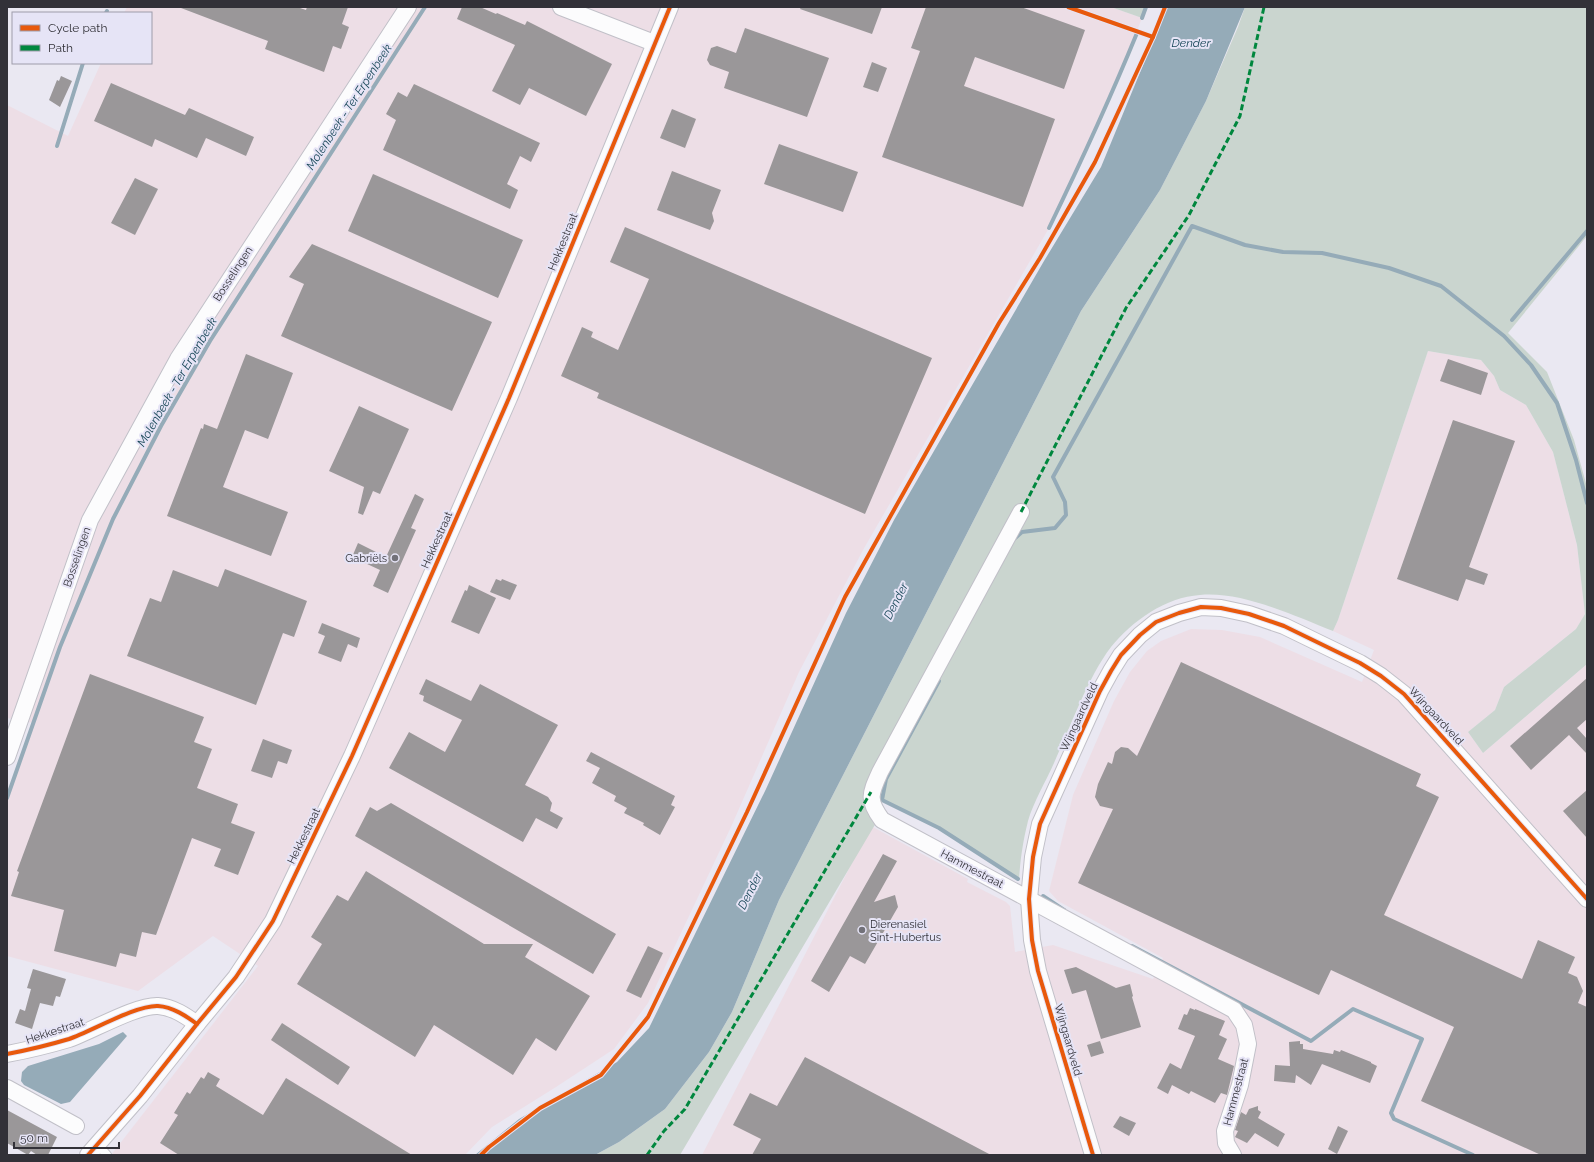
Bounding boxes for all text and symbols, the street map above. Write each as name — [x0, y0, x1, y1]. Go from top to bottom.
legend — [12, 12, 152, 64]
text: Cycle path — [48, 21, 107, 35]
water label: Dender — [1171, 36, 1211, 50]
text: Path — [48, 41, 73, 55]
water label: Molenbeek - Ter Erpenbeek — [303, 41, 395, 172]
street label: Hekkestraat — [546, 211, 581, 273]
street label: Bosselingen — [211, 244, 255, 304]
water label: Molenbeek - Ter Erpenbeek — [134, 314, 220, 449]
street label: Hekkestraat — [419, 509, 455, 570]
street label: Bosselingen — [61, 525, 93, 589]
place label: Gabriëls — [345, 552, 387, 565]
marker: Gabriëls — [390, 553, 400, 563]
water label: Dender — [881, 580, 912, 622]
street label: Wijngaardveld — [1057, 681, 1101, 753]
street label: Wijngaardveld — [1406, 684, 1466, 748]
street label: Hekkestraat — [285, 806, 323, 866]
street label: Hammestraat — [938, 847, 1006, 891]
water label: Dender — [735, 870, 766, 912]
place label: Dierenasiel Sint-Hubertus — [870, 918, 941, 944]
marker: Dierenasiel Sint-Hubertus — [857, 925, 867, 935]
street label: Wijngaardveld — [1052, 1003, 1085, 1078]
street label: Hekkestraat — [24, 1015, 86, 1047]
street label: Hammestraat — [1221, 1057, 1251, 1127]
scale bar — [14, 1124, 119, 1150]
text: 50 m — [20, 1131, 48, 1145]

